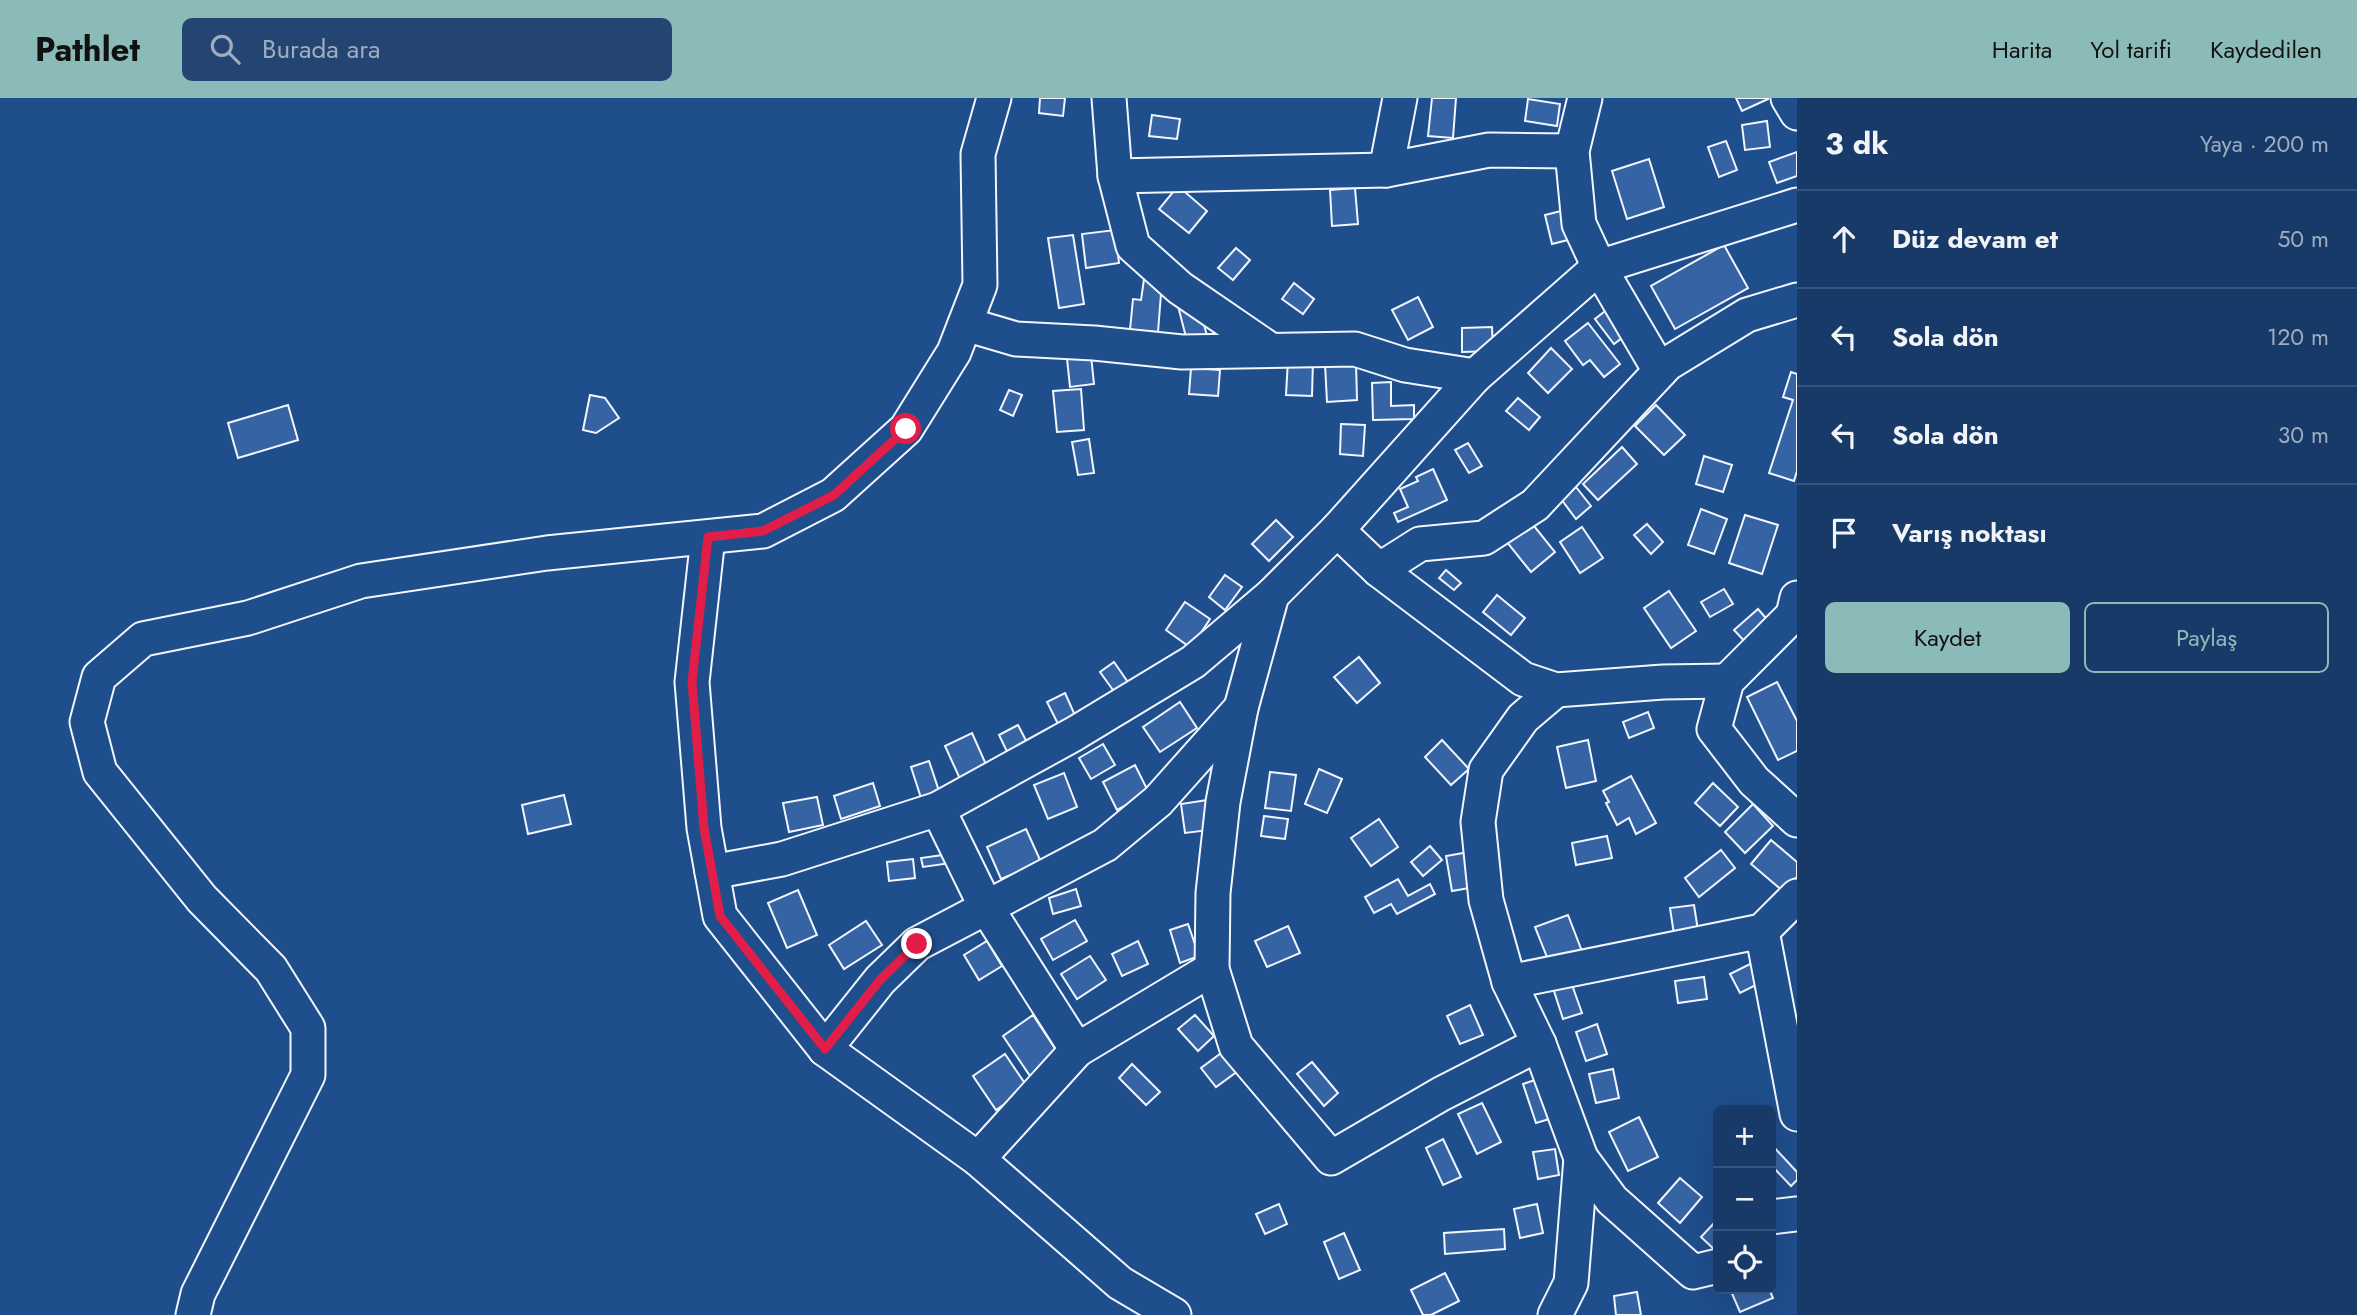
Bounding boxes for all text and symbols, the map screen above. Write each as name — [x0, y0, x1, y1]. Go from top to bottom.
search box — [182, 18, 672, 81]
text: Pathlet — [35, 26, 140, 73]
icon: search — [206, 30, 244, 68]
text: Burada ara — [262, 30, 381, 68]
text: Harita — [1992, 32, 2052, 67]
text: Yol tarifi — [2090, 32, 2172, 67]
text: Kaydedilen — [2210, 32, 2322, 67]
text: 3 dk — [1825, 122, 1888, 165]
text: Yaya · 200 m — [2200, 127, 2329, 161]
icon: ahead — [1825, 220, 1863, 258]
text: Düz devam et — [1892, 220, 2058, 258]
text: 50 m — [2277, 222, 2329, 256]
icon: left — [1825, 318, 1863, 356]
text: Sola dön — [1892, 318, 1999, 356]
text: 120 m — [2267, 320, 2329, 354]
route start — [890, 413, 921, 444]
icon: left — [1825, 416, 1863, 454]
text: Sola dön — [1892, 416, 1999, 454]
text: 30 m — [2278, 418, 2329, 452]
icon: arrive — [1825, 514, 1863, 552]
text: Varış noktası — [1892, 514, 2047, 552]
button: Kaydet — [1825, 602, 2070, 673]
button: Paylaş — [2084, 602, 2329, 673]
route end — [901, 928, 932, 959]
map controls — [1713, 1105, 1776, 1294]
button: + — [1713, 1105, 1776, 1168]
button: − — [1713, 1168, 1776, 1231]
button: locate — [1713, 1231, 1776, 1294]

